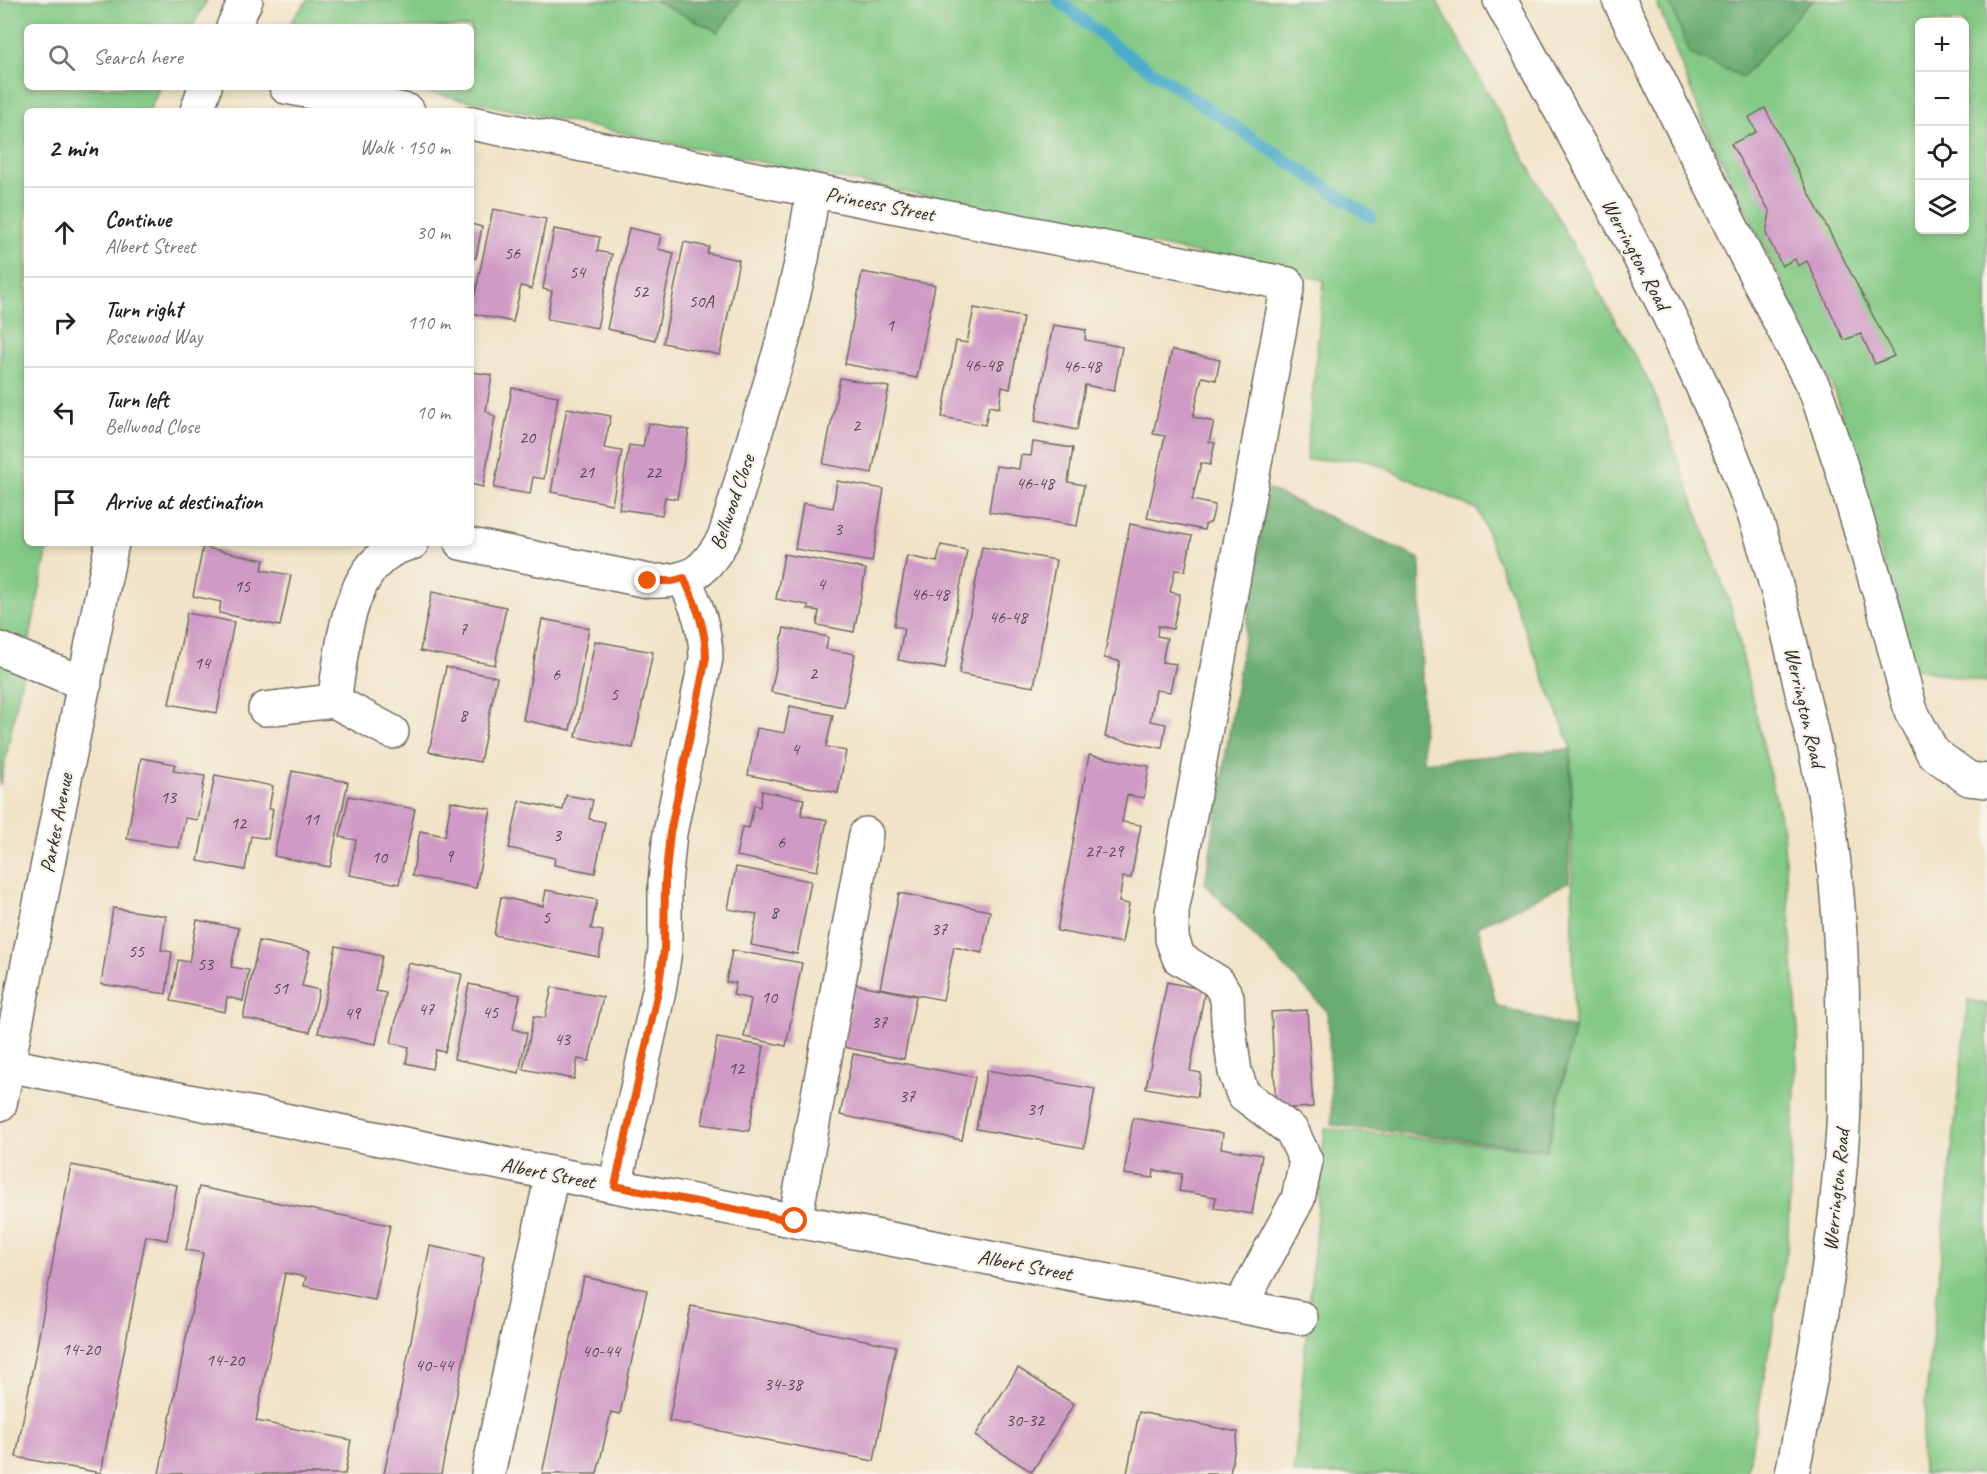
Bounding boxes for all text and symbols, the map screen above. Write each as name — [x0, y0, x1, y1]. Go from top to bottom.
map controls — [1915, 18, 1969, 234]
button: + — [1915, 18, 1969, 72]
search box — [24, 24, 474, 90]
icon: search — [45, 41, 78, 74]
text: Search here — [93, 43, 183, 71]
button: − — [1915, 72, 1969, 126]
button: locate — [1915, 126, 1969, 180]
text: 2 min — [48, 131, 98, 164]
text: Walk · 150 m — [360, 135, 450, 160]
button: layers — [1915, 180, 1969, 234]
street label: Princess Street — [823, 181, 939, 228]
street label: Werrington Road — [1596, 194, 1678, 317]
text: Continue — [105, 206, 171, 234]
icon: ahead — [48, 216, 81, 249]
text: 30 m — [416, 220, 450, 245]
text: Albert Street — [105, 234, 195, 259]
house number: 56 — [504, 242, 521, 264]
house number: 54 — [569, 261, 587, 283]
house number: 52 — [632, 280, 650, 302]
house number: 50A — [688, 290, 715, 312]
text: Turn right — [105, 296, 182, 324]
icon: right — [48, 306, 81, 339]
text: 110 m — [407, 310, 450, 335]
house number: 1 — [886, 314, 895, 336]
text: Rosewood Way — [105, 324, 202, 349]
house number: 46-48 — [964, 354, 1004, 376]
house number: 46-48 — [1063, 355, 1103, 377]
text: Turn left — [105, 386, 169, 414]
icon: left — [48, 396, 81, 429]
text: 10 m — [416, 400, 450, 425]
text: Bellwood Close — [105, 414, 199, 439]
house number: 2 — [852, 414, 862, 436]
house number: 20 — [519, 426, 537, 448]
street label: Bellwood Close — [704, 450, 761, 553]
house number: 21 — [578, 461, 595, 483]
house number: 22 — [645, 461, 663, 483]
house number: 46-48 — [1016, 472, 1056, 494]
icon: arrive — [48, 486, 81, 519]
text: Arrive at destination — [105, 488, 262, 516]
house number: 3 — [834, 518, 844, 540]
route end — [634, 567, 660, 593]
house number: 4 — [817, 573, 827, 595]
house number: 15 — [234, 575, 251, 597]
house number: 46-48 — [911, 583, 951, 605]
house number: 46-48 — [989, 606, 1029, 628]
house number: 7 — [459, 618, 468, 640]
street label: Werrington Road — [1779, 645, 1832, 773]
house number: 14 — [194, 652, 212, 674]
house number: 2 — [809, 662, 819, 684]
house number: 6 — [552, 663, 561, 685]
house number: 5 — [610, 683, 619, 705]
house number: 8 — [459, 704, 469, 726]
house number: 4 — [791, 738, 801, 760]
street label: Parkes Avenue — [34, 770, 79, 875]
house number: 13 — [160, 786, 178, 808]
house number: 11 — [303, 808, 320, 830]
house number: 12 — [230, 812, 248, 834]
house number: 3 — [553, 824, 563, 846]
house number: 6 — [777, 831, 786, 853]
house number: 27-29 — [1085, 840, 1125, 862]
house number: 9 — [445, 845, 455, 867]
house number: 10 — [371, 846, 389, 868]
house number: 8 — [770, 901, 780, 923]
house number: 5 — [542, 906, 551, 928]
house number: 37 — [931, 918, 948, 940]
house number: 55 — [128, 940, 145, 962]
house number: 53 — [197, 953, 215, 975]
house number: 51 — [272, 977, 289, 999]
house number: 10 — [761, 986, 779, 1008]
house number: 47 — [418, 998, 435, 1020]
house number: 45 — [482, 1001, 499, 1023]
house number: 49 — [344, 1002, 362, 1024]
house number: 37 — [871, 1011, 888, 1033]
house number: 43 — [554, 1028, 572, 1050]
house number: 12 — [728, 1057, 746, 1079]
house number: 37 — [899, 1085, 916, 1107]
house number: 31 — [1027, 1098, 1044, 1120]
street label: Werrington Road — [1817, 1124, 1856, 1252]
street label: Albert Street — [499, 1151, 599, 1195]
route start — [781, 1207, 807, 1233]
street label: Albert Street — [976, 1243, 1076, 1287]
house number: 14-20 — [62, 1338, 102, 1360]
house number: 40-44 — [582, 1340, 622, 1362]
house number: 14-20 — [206, 1349, 246, 1371]
house number: 40-44 — [415, 1354, 455, 1376]
house number: 34-38 — [764, 1373, 804, 1395]
house number: 30-32 — [1006, 1409, 1046, 1431]

